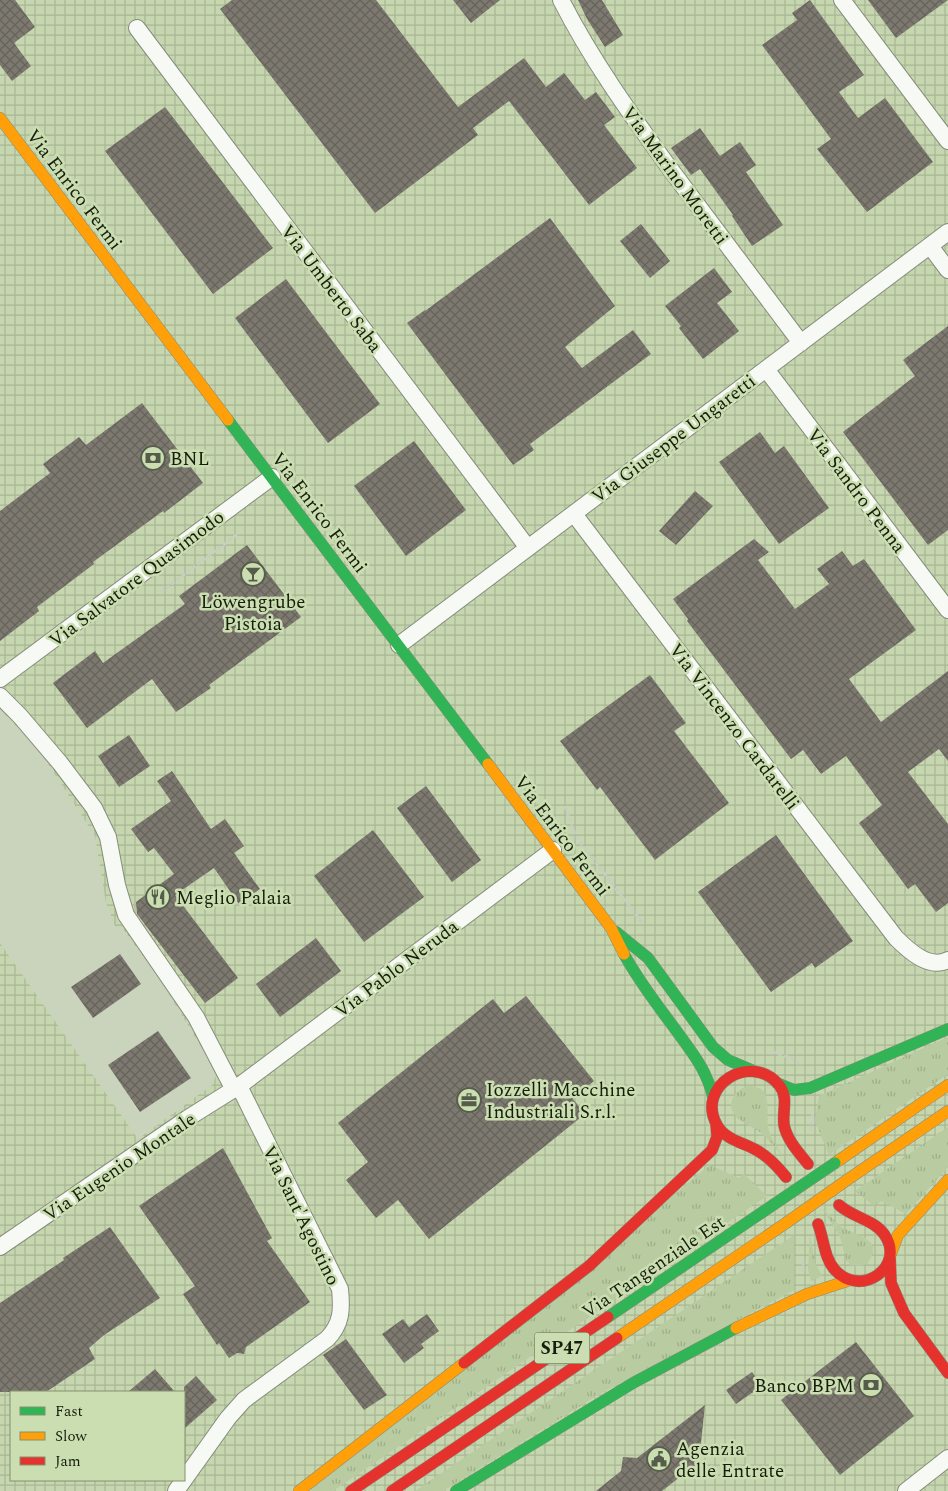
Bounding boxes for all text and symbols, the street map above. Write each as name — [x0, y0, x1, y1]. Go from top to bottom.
street label: Via Marino Moretti — [614, 100, 735, 251]
street label: Via Enrico Fermi — [19, 123, 129, 257]
street label: Via Umberto Saba — [273, 219, 389, 360]
street label: Via Giuseppe Ungaretti — [585, 367, 762, 511]
street label: Via Sandro Penna — [799, 422, 913, 560]
bank icon: BNL — [140, 445, 166, 471]
place label: BNL — [170, 445, 210, 474]
street label: Via Enrico Fermi — [264, 446, 374, 580]
street label: Via Salvatore Quasimodo — [43, 503, 231, 655]
bar icon: Löwengrube Pistoia — [240, 561, 266, 587]
place label: Löwengrube Pistoia — [200, 588, 306, 639]
street label: Via Vincenzo Cardarelli — [661, 637, 806, 817]
street label: Via Enrico Fermi — [507, 769, 617, 903]
restaurant icon: Meglio Palaia — [145, 884, 171, 910]
place label: Meglio Palaia — [176, 884, 292, 913]
street label: Via Pablo Neruda — [329, 912, 466, 1026]
place label: Iozzelli Macchine Industriali S.r.l. — [486, 1076, 636, 1127]
office icon: Iozzelli Macchine Industriali S.r.l. — [456, 1087, 482, 1113]
street label: Via Eugenio Montale — [38, 1105, 202, 1229]
street label: Via Sant'Agostino — [254, 1141, 347, 1291]
street label: Via Tangenziale Est — [576, 1208, 732, 1326]
road number: SP47 — [534, 1332, 590, 1364]
place label: Banco BPM — [754, 1372, 854, 1401]
bank icon: Banco BPM — [858, 1372, 884, 1398]
legend — [10, 1391, 185, 1481]
text: Fast — [55, 1400, 83, 1423]
text: Slow — [55, 1425, 87, 1448]
place label: Agenzia delle Entrate — [676, 1435, 784, 1486]
public building icon: Agenzia delle Entrate — [646, 1446, 672, 1472]
text: Jam — [55, 1450, 81, 1473]

